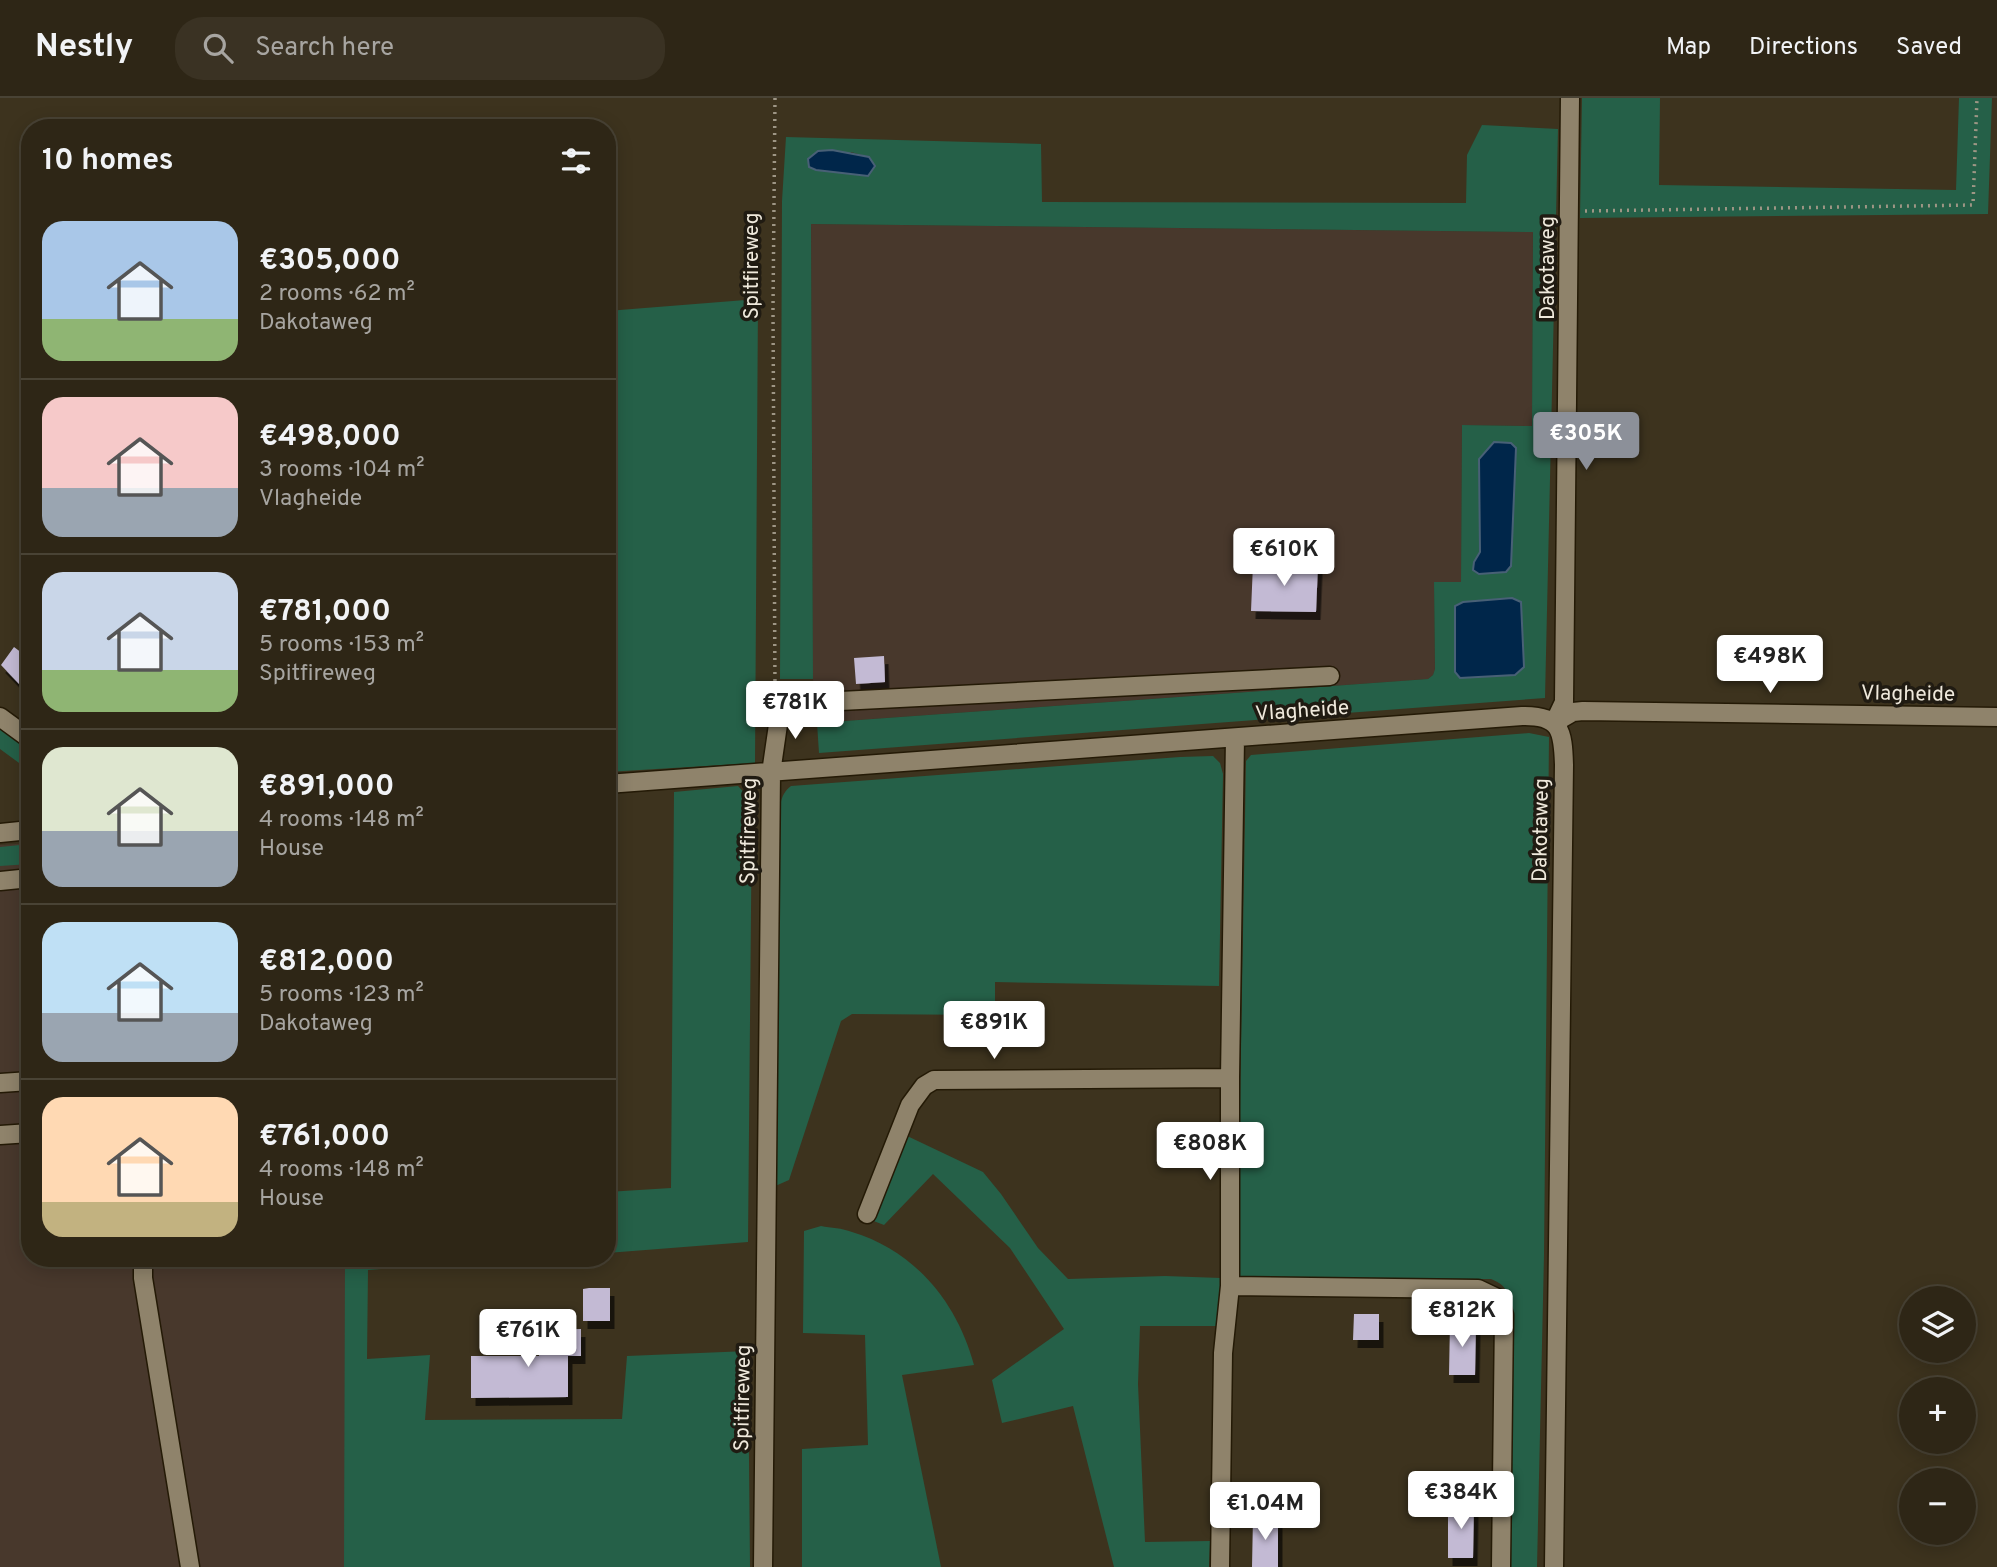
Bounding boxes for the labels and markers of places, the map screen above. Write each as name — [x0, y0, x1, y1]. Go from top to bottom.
pin: €305K — [1537, 412, 1635, 472]
pin: €610K — [1235, 528, 1333, 588]
pin: €498K — [1721, 636, 1819, 695]
pin: €781K — [746, 682, 844, 741]
pin: €891K — [945, 1002, 1043, 1061]
pin: €808K — [1161, 1122, 1259, 1182]
pin: €812K — [1413, 1290, 1511, 1349]
pin: €761K — [479, 1310, 577, 1369]
pin: €384K — [1412, 1472, 1510, 1531]
pin: €1.04M — [1208, 1482, 1322, 1542]

